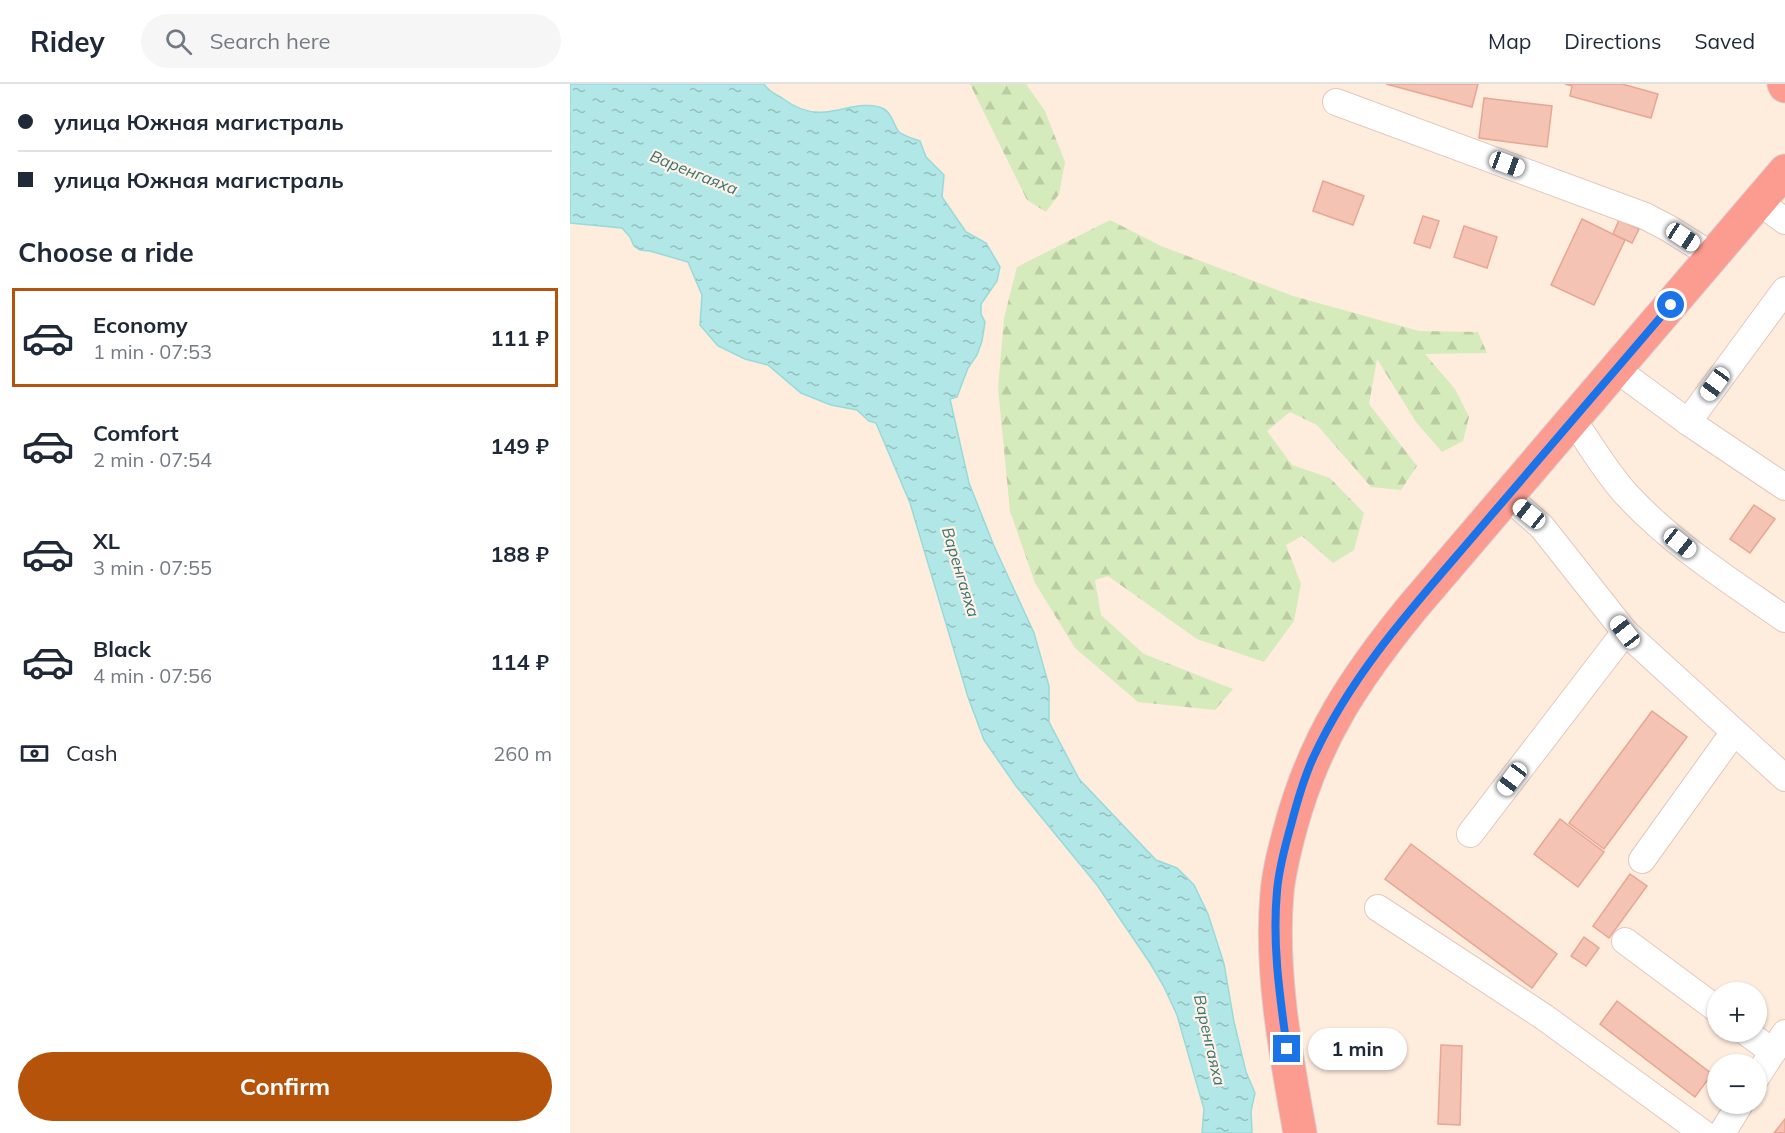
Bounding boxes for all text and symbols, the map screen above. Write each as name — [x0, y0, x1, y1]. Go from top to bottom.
search box — [141, 14, 561, 68]
text: Ridey — [30, 24, 105, 59]
icon: search — [162, 25, 195, 58]
text: Search here — [210, 27, 331, 55]
text: Map — [1488, 28, 1531, 54]
text: Directions — [1564, 28, 1661, 54]
text: Saved — [1694, 28, 1755, 54]
text: улица Южная магистраль — [54, 108, 344, 136]
water label: Варенгаяха — [647, 145, 741, 199]
car — [1487, 149, 1527, 179]
text: улица Южная магистраль — [54, 166, 344, 194]
car — [1663, 220, 1703, 254]
text: Choose a ride — [18, 235, 194, 269]
route start — [1657, 291, 1684, 318]
icon: car — [21, 311, 75, 365]
text: Economy — [93, 311, 188, 339]
text: 111 ₽ — [490, 324, 549, 352]
text: 1 min · 07:53 — [93, 339, 212, 364]
car — [1697, 364, 1733, 404]
icon: car — [21, 419, 75, 473]
text: Comfort — [93, 419, 179, 447]
text: 149 ₽ — [490, 432, 549, 460]
text: 2 min · 07:54 — [93, 447, 212, 472]
car — [1509, 496, 1549, 532]
water label: Варенгаяха — [938, 525, 984, 620]
car — [1660, 525, 1700, 561]
icon: car — [21, 527, 75, 581]
text: XL — [93, 527, 120, 555]
text: 188 ₽ — [490, 540, 549, 568]
text: 3 min · 07:55 — [93, 555, 212, 580]
car — [1607, 612, 1643, 652]
icon: car — [21, 635, 75, 689]
text: Black — [93, 635, 151, 663]
text: 114 ₽ — [490, 648, 549, 676]
text: 4 min · 07:56 — [93, 663, 212, 688]
icon: cash — [18, 737, 51, 770]
text: Cash — [66, 739, 118, 767]
text: 260 m — [493, 741, 552, 766]
car — [1494, 759, 1530, 799]
map controls — [1707, 982, 1767, 1114]
button: + — [1707, 982, 1767, 1042]
water label: Варенгаяха — [1190, 992, 1230, 1088]
callout: 1 min — [1308, 1028, 1407, 1070]
route end — [1273, 1035, 1300, 1062]
text: 1 min — [1331, 1036, 1384, 1061]
button: Confirm — [18, 1052, 552, 1121]
button: − — [1707, 1054, 1767, 1114]

